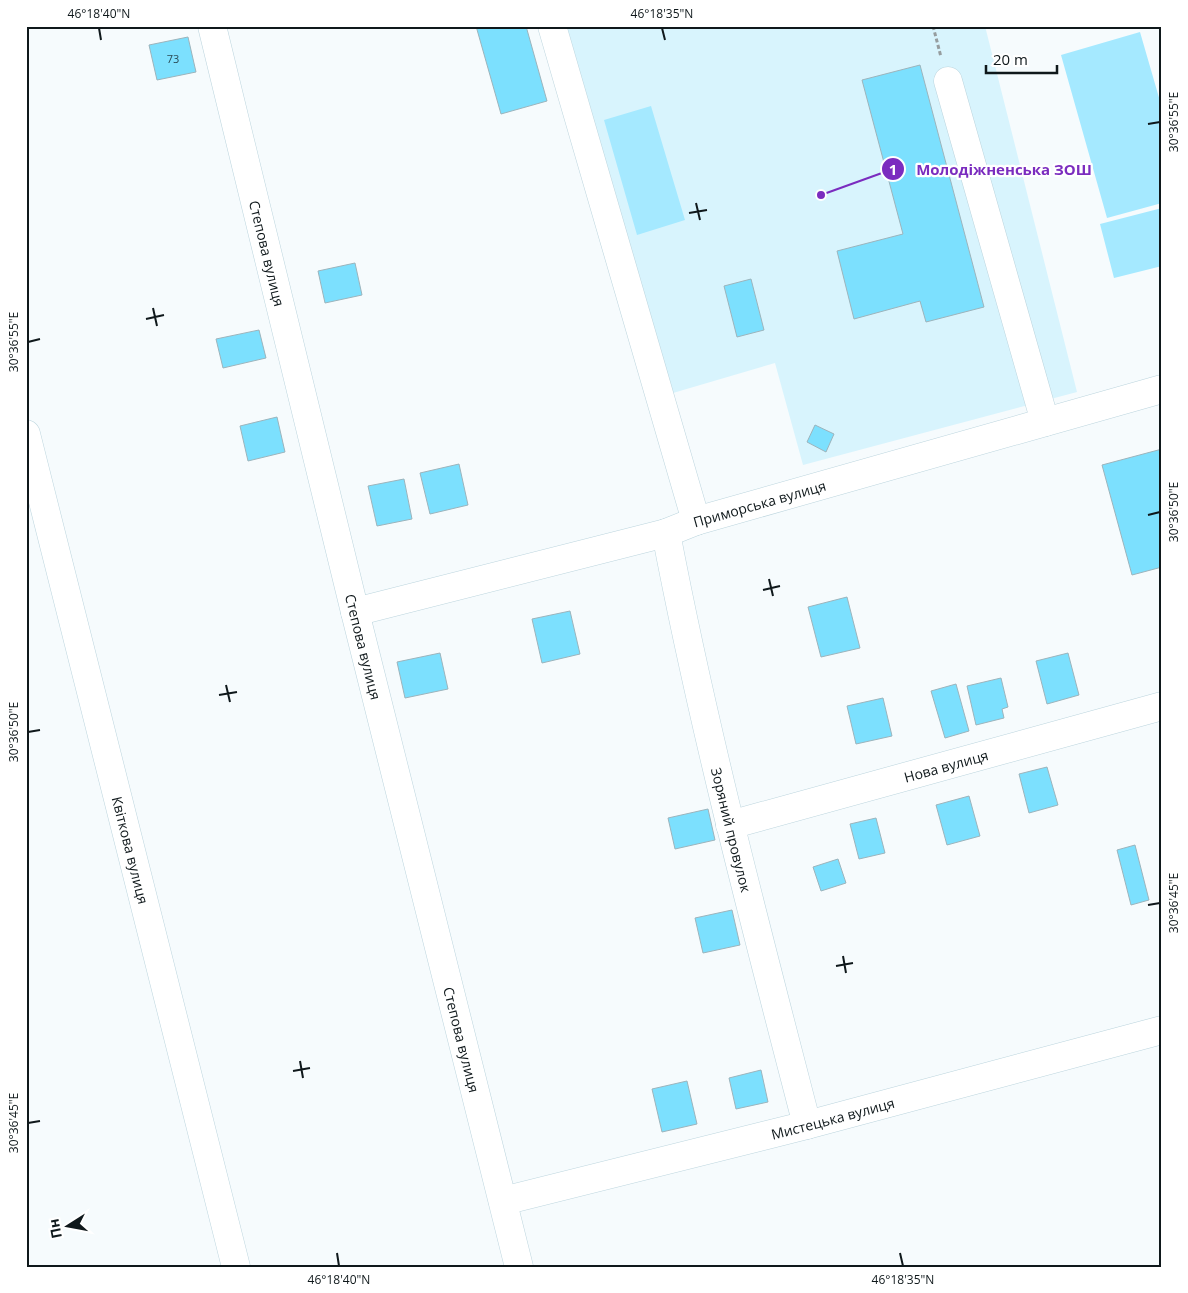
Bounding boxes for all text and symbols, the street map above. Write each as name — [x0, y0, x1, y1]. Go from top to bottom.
text: 46°18'40"N — [68, 5, 130, 22]
text: 46°18'35"N — [631, 5, 693, 22]
scale bar — [986, 42, 1057, 74]
text: 20 m — [993, 49, 1028, 69]
house number: 73 — [167, 51, 179, 66]
text: 30°36'55"E — [1165, 92, 1182, 152]
callout: Молодіжненська ЗОШ — [881, 154, 1101, 184]
text: 1 — [889, 159, 897, 179]
text: Молодіжненська ЗОШ — [916, 159, 1092, 179]
street label: Степова вулиця — [245, 198, 290, 308]
text: 30°36'55"E — [5, 312, 22, 372]
street label: Приморська вулиця — [691, 475, 828, 531]
text: 30°36'50"E — [1165, 482, 1182, 542]
street label: Степова вулиця — [341, 592, 386, 702]
text: 30°36'50"E — [5, 702, 22, 762]
street label: Нова вулиця — [902, 745, 990, 786]
street label: Зоряний провулок — [707, 766, 756, 895]
street label: Квіткова вулиця — [108, 794, 154, 906]
text: 30°36'45"E — [1165, 873, 1182, 933]
street label: Степова вулиця — [440, 985, 484, 1094]
text: 30°36'45"E — [5, 1093, 22, 1153]
street label: Мистецька вулиця — [769, 1093, 896, 1143]
north arrow — [42, 1200, 92, 1250]
text: Пн — [44, 1217, 66, 1240]
text: 46°18'40"N — [308, 1271, 370, 1288]
text: 46°18'35"N — [872, 1271, 934, 1288]

